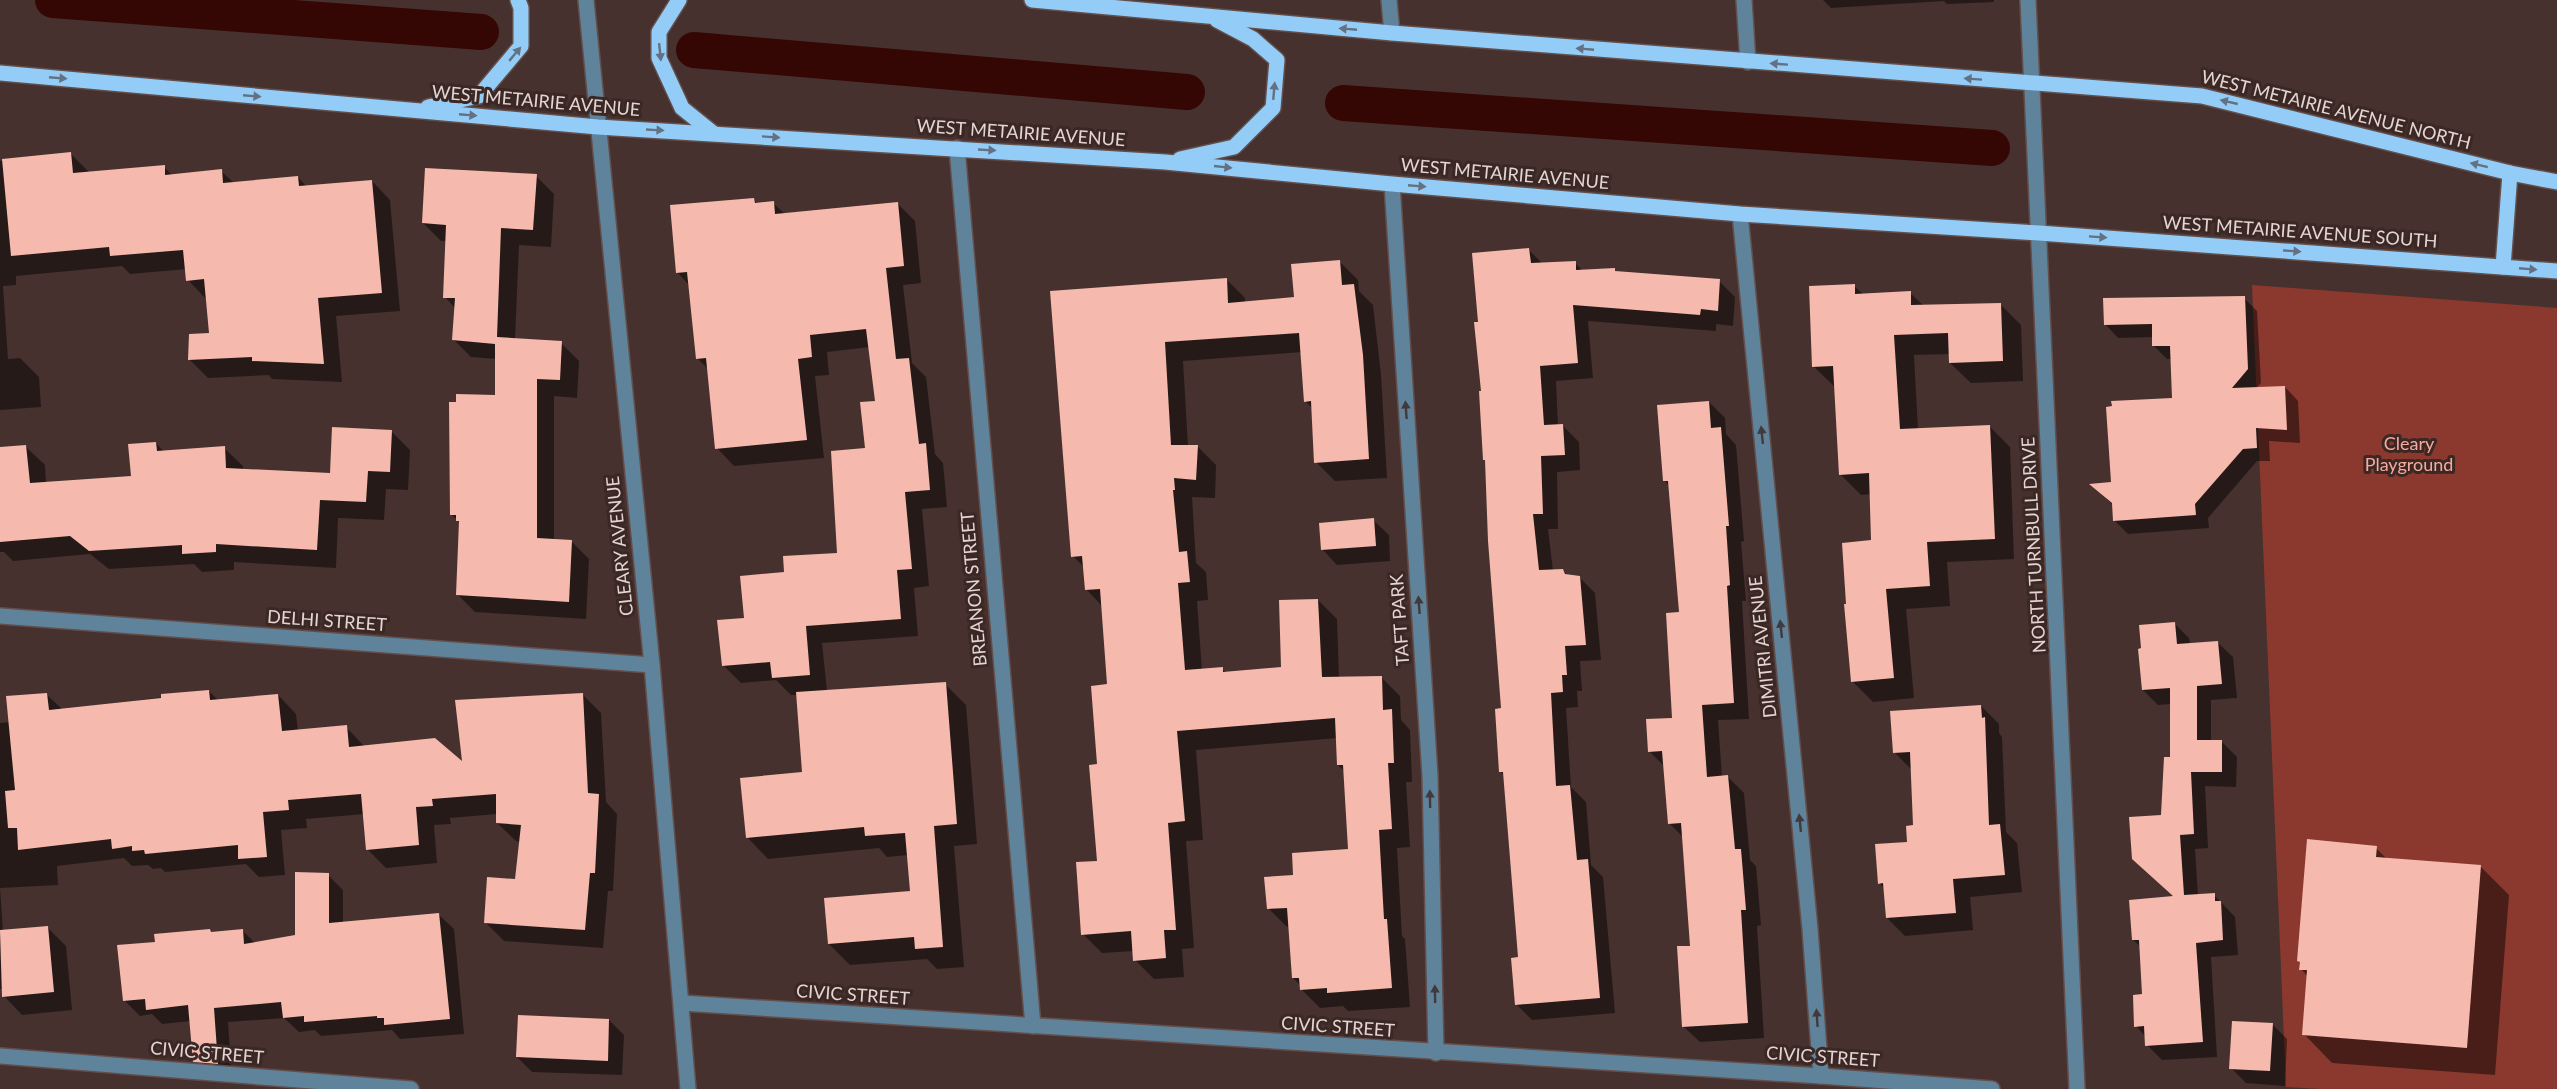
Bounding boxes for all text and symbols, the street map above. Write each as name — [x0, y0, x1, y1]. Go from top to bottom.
one-way arrow — [1339, 24, 1358, 34]
one-way arrow — [655, 43, 665, 62]
one-way arrow — [1575, 44, 1594, 53]
one-way arrow — [508, 46, 521, 62]
one-way arrow — [1769, 59, 1788, 69]
street label: WEST METAIRIE AVENUE NORTH — [2199, 65, 2473, 153]
one-way arrow — [49, 73, 68, 83]
one-way arrow — [1964, 74, 1983, 84]
street label: WEST METAIRIE AVENUE — [431, 80, 641, 120]
one-way arrow — [1269, 81, 1279, 100]
one-way arrow — [243, 91, 262, 101]
one-way arrow — [2220, 97, 2238, 107]
one-way arrow — [458, 110, 477, 120]
street label: WEST METAIRIE AVENUE — [916, 114, 1126, 150]
one-way arrow — [646, 126, 665, 135]
one-way arrow — [762, 132, 781, 142]
one-way arrow — [977, 146, 996, 155]
street label: WEST METAIRIE AVENUE — [1400, 153, 1610, 193]
one-way arrow — [2470, 160, 2488, 170]
one-way arrow — [1214, 163, 1233, 172]
one-way arrow — [1408, 182, 1427, 191]
street label: WEST METAIRIE AVENUE SOUTH — [2162, 210, 2438, 252]
one-way arrow — [2088, 232, 2107, 242]
one-way arrow — [2283, 246, 2302, 256]
one-way arrow — [2519, 264, 2538, 274]
one-way arrow — [1402, 401, 1411, 420]
one-way arrow — [1757, 426, 1767, 445]
park label: Cleary Playground — [2365, 432, 2453, 475]
street label: NORTH TURNBULL DRIVE — [2016, 436, 2050, 654]
street label: CLEARY AVENUE — [601, 475, 637, 617]
street label: BREANON STREET — [955, 511, 991, 667]
street label: TAFT PARK — [1385, 573, 1413, 667]
street label: DIMITRI AVENUE — [1744, 575, 1780, 719]
one-way arrow — [1414, 595, 1423, 614]
street label: DELHI STREET — [267, 605, 388, 635]
one-way arrow — [1776, 620, 1786, 639]
one-way arrow — [1426, 790, 1435, 809]
one-way arrow — [1795, 814, 1805, 833]
street label: CIVIC STREET — [795, 979, 911, 1009]
one-way arrow — [1430, 985, 1439, 1004]
one-way arrow — [1812, 1008, 1821, 1027]
street label: CIVIC STREET — [1280, 1011, 1396, 1041]
street label: CIVIC STREET — [149, 1036, 265, 1068]
street label: CIVIC STREET — [1765, 1041, 1881, 1071]

